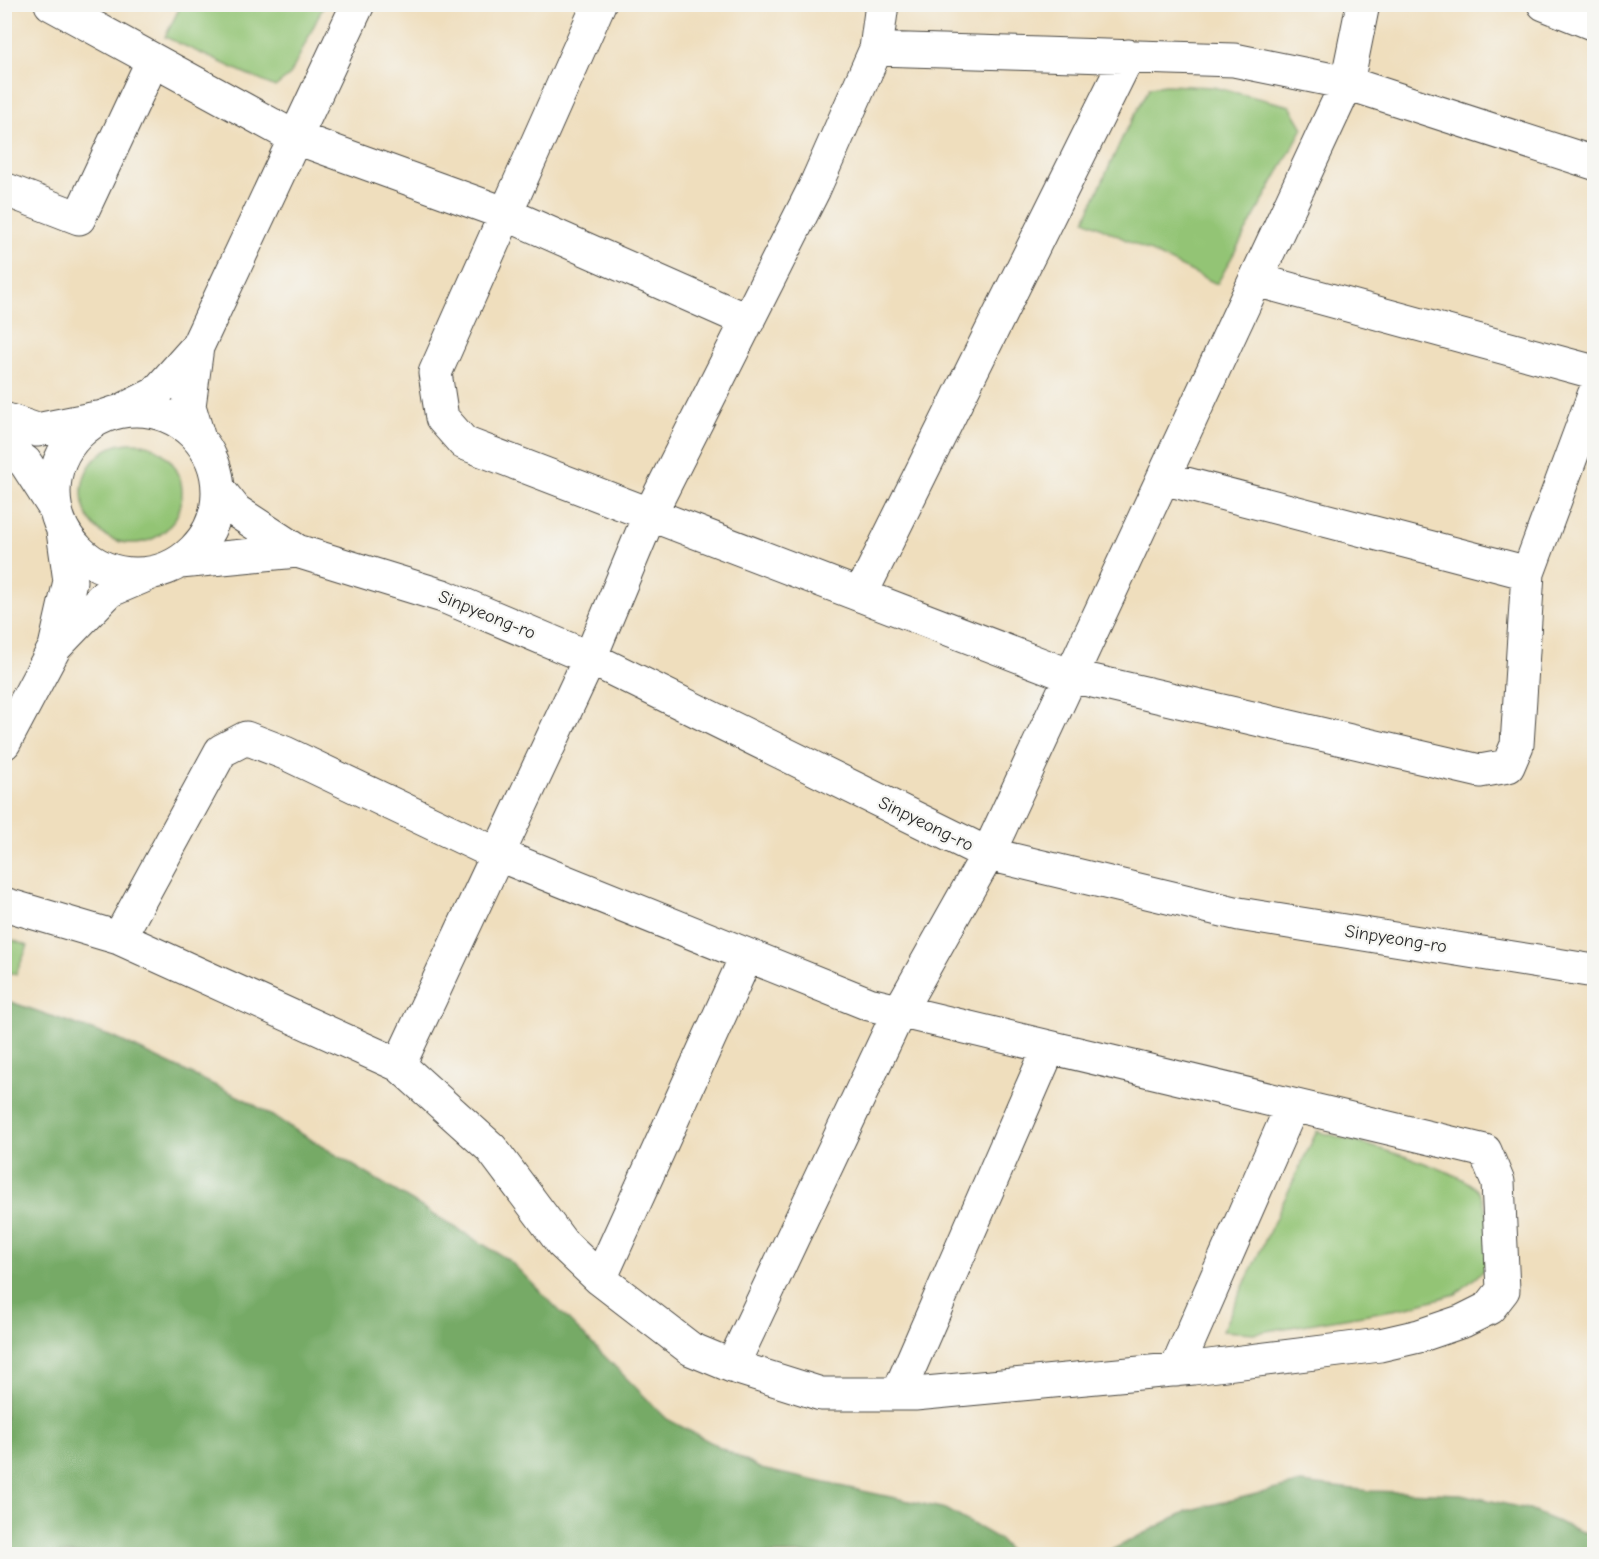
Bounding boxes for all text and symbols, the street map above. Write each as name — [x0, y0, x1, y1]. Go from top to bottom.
street label: Sinpyeong-ro — [435, 586, 539, 644]
street label: Sinpyeong-ro — [875, 792, 977, 856]
street label: Sinpyeong-ro — [1344, 921, 1448, 957]

